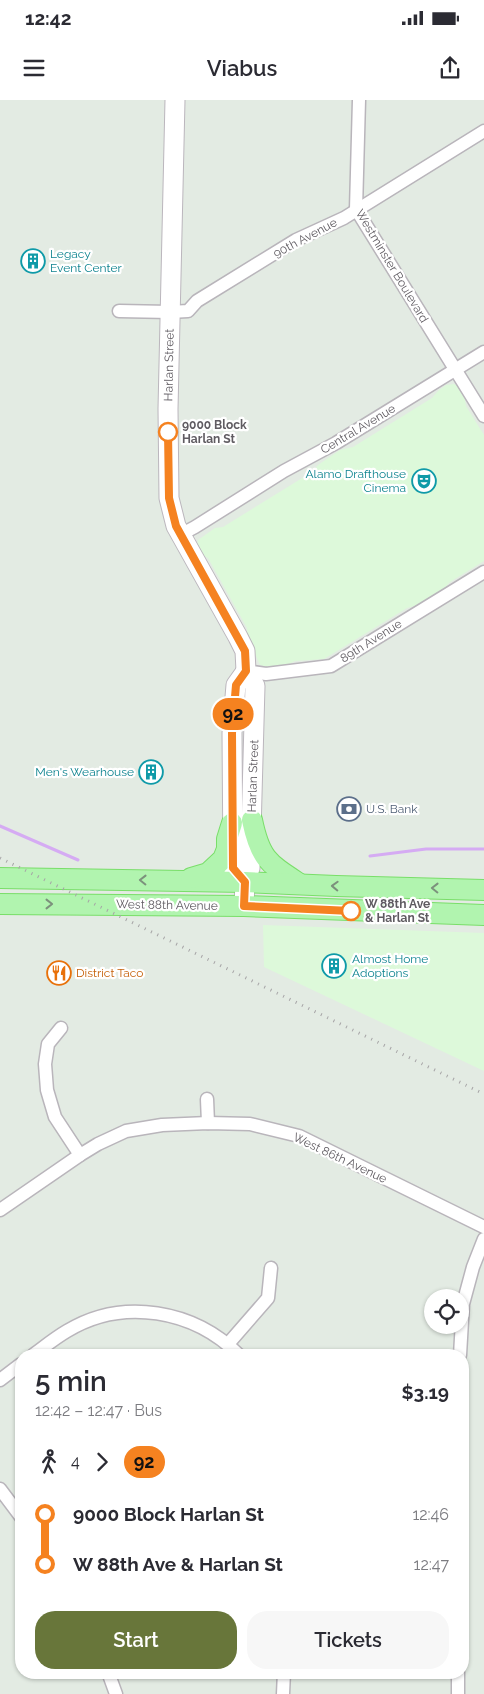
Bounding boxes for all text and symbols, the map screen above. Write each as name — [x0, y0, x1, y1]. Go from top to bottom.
text: 12:42 — [25, 7, 71, 29]
icon: menu — [20, 54, 48, 82]
icon: share — [436, 54, 464, 82]
text: Viabus — [207, 55, 277, 81]
street label: Westminster Boulevard — [353, 207, 431, 325]
street label: 90th Avenue — [271, 215, 339, 261]
place label: Legacy Event Center — [50, 247, 122, 275]
building icon: Legacy Event Center — [20, 248, 46, 274]
street label: Harlan Street — [161, 329, 177, 401]
street label: Central Avenue — [318, 401, 398, 457]
place label: 9000 Block Harlan St — [182, 418, 247, 446]
marker: 9000 Block Harlan St — [158, 422, 178, 442]
place label: Alamo Drafthouse Cinema — [306, 467, 406, 495]
theatre icon: Alamo Drafthouse Cinema — [411, 468, 437, 494]
street label: 89th Avenue — [338, 617, 404, 665]
line badge: 92 — [210, 698, 256, 730]
text: 92 — [223, 703, 243, 724]
street label: Harlan Street — [245, 739, 261, 813]
building icon: Men's Wearhouse — [138, 759, 164, 785]
place label: Men's Wearhouse — [35, 765, 134, 779]
bank icon: U.S. Bank — [336, 796, 362, 822]
place label: U.S. Bank — [366, 802, 418, 816]
one-way arrow — [139, 875, 147, 885]
one-way arrow — [331, 881, 338, 891]
one-way arrow — [431, 883, 439, 894]
street label: West 88th Avenue — [116, 897, 218, 913]
place label: W 88th Ave & Harlan St — [365, 897, 430, 925]
one-way arrow — [45, 899, 53, 909]
marker: W 88th Ave & Harlan St — [341, 901, 361, 921]
place label: Almost Home Adoptions — [352, 952, 428, 980]
building icon: Almost Home Adoptions — [321, 953, 347, 979]
restaurant icon: District Taco — [46, 960, 72, 986]
place label: District Taco — [76, 966, 143, 980]
street label: West 86th Avenue — [291, 1130, 389, 1186]
map controls — [424, 1289, 469, 1334]
button: locate — [424, 1289, 469, 1334]
text: 5 min — [35, 1365, 107, 1398]
text: $3.19 — [402, 1381, 449, 1403]
text: 12:42 – 12:47 · Bus — [35, 1401, 162, 1420]
icon: walk — [35, 1448, 63, 1476]
icon: forward — [88, 1448, 116, 1476]
text: 92 — [134, 1451, 155, 1472]
text: 4 — [71, 1452, 80, 1471]
text: 9000 Block Harlan St — [73, 1503, 264, 1525]
text: 12:46 — [412, 1505, 449, 1524]
text: W 88th Ave & Harlan St — [73, 1553, 283, 1575]
text: 12:47 — [414, 1555, 449, 1574]
button: Start — [35, 1611, 237, 1669]
button: Tickets — [247, 1611, 449, 1669]

